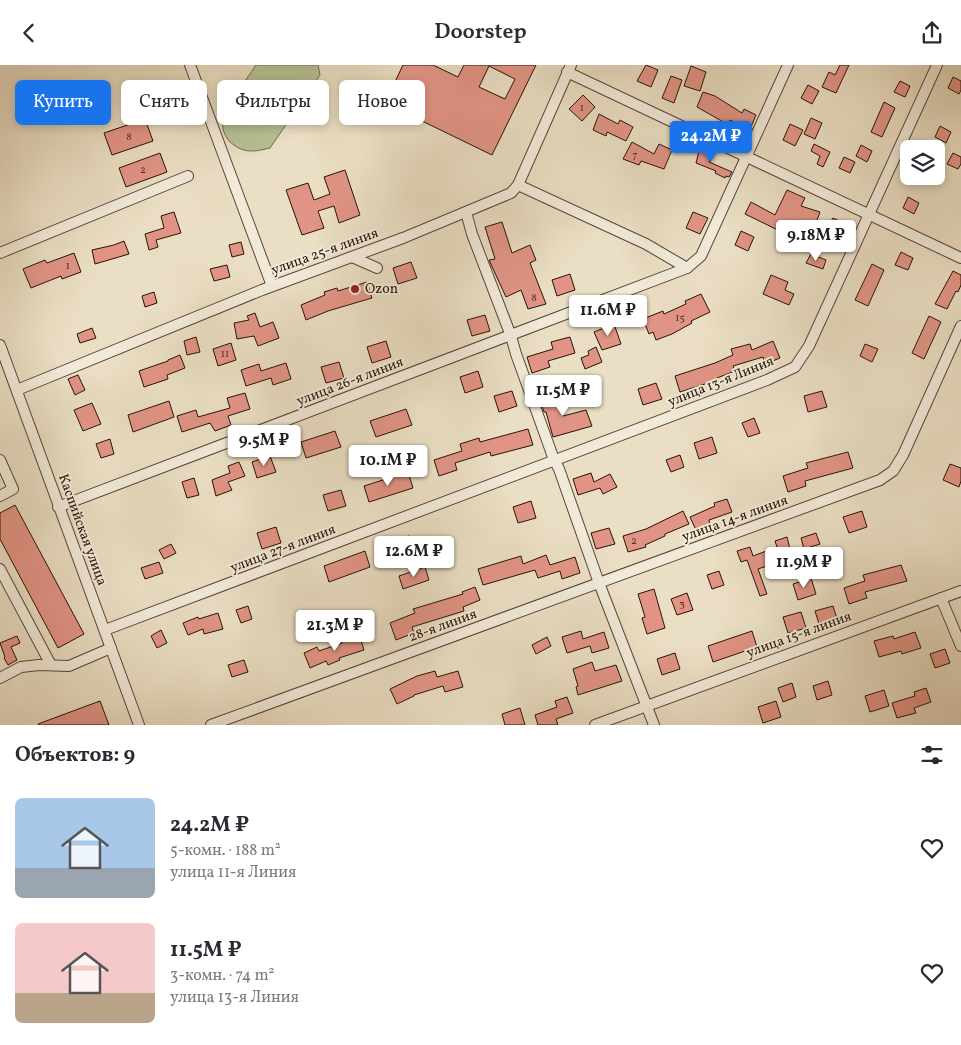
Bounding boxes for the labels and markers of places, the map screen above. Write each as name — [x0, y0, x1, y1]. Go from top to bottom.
pin: 24.2M ₽ — [665, 121, 757, 163]
pin: 9.18M ₽ — [770, 219, 862, 262]
place label: Ozon — [365, 280, 398, 299]
marker: Ozon — [349, 283, 361, 295]
pin: 11.6M ₽ — [562, 295, 654, 337]
pin: 11.5M ₽ — [517, 375, 609, 417]
pin: 9.5M ₽ — [223, 425, 305, 467]
pin: 10.1M ₽ — [342, 445, 434, 487]
pin: 12.6M ₽ — [368, 535, 460, 578]
pin: 11.9M ₽ — [758, 547, 850, 589]
pin: 21.3M ₽ — [289, 609, 381, 652]

